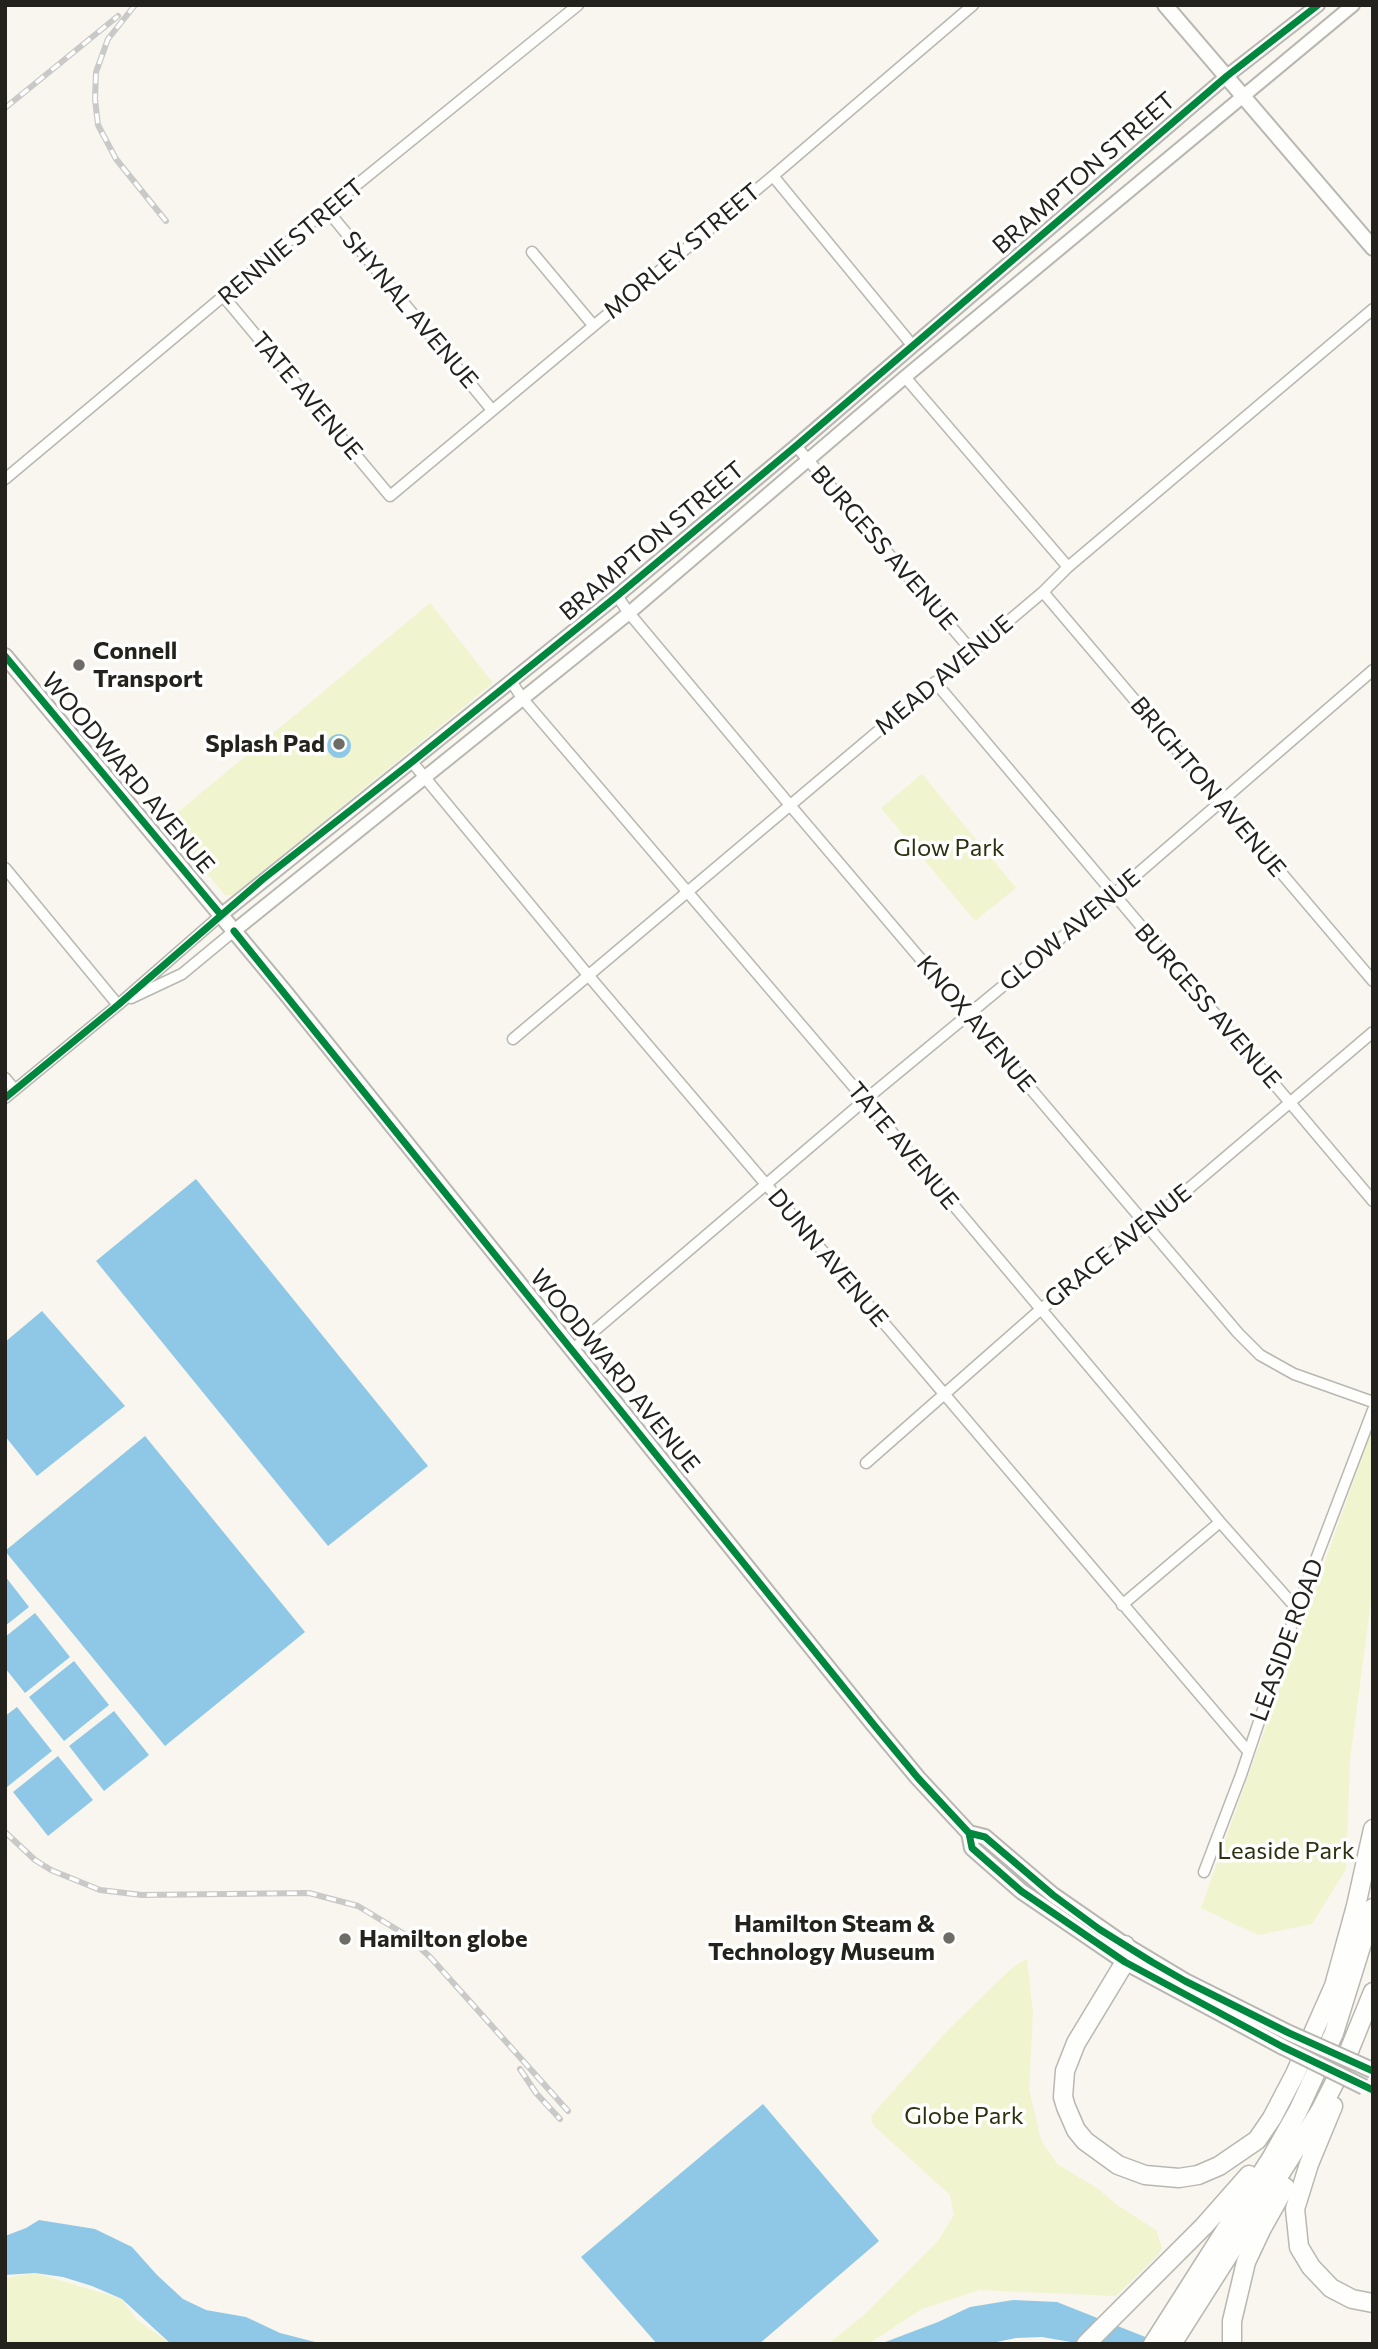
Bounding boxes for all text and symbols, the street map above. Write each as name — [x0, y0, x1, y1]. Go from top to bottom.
street label: BRAMPTON STREET — [987, 86, 1181, 260]
street label: RENNIE STREET — [212, 173, 370, 311]
street label: MORLEY STREET — [598, 177, 766, 325]
street label: SHYNAL AVENUE — [336, 226, 484, 394]
street label: TATE AVENUE — [245, 326, 369, 466]
street label: BRAMPTON STREET — [554, 455, 750, 627]
street label: BURGESS AVENUE — [805, 460, 963, 636]
street label: MEAD AVENUE — [869, 609, 1019, 741]
place label: Connell Transport — [93, 637, 203, 693]
marker: Connell Transport — [71, 657, 87, 673]
street label: WOODWARD AVENUE — [36, 667, 220, 879]
street label: BRIGHTON AVENUE — [1124, 691, 1292, 883]
place label: Splash Pad — [205, 730, 325, 758]
marker: Splash Pad — [331, 736, 347, 752]
park label: Glow Park — [893, 834, 1005, 862]
street label: GLOW AVENUE — [994, 863, 1146, 997]
street label: BURGESS AVENUE — [1129, 918, 1287, 1094]
street label: KNOX AVENUE — [911, 950, 1041, 1098]
street label: TATE AVENUE — [841, 1076, 965, 1216]
street label: GRACE AVENUE — [1039, 1178, 1197, 1314]
street label: DUNN AVENUE — [762, 1183, 894, 1333]
street label: WOODWARD AVENUE — [524, 1263, 706, 1479]
street label: LEASIDE ROAD — [1244, 1555, 1330, 1725]
park label: Leaside Park — [1217, 1837, 1355, 1865]
place label: Hamilton Steam & Technology Museum — [708, 1910, 935, 1966]
place label: Hamilton globe — [359, 1925, 528, 1953]
marker: Hamilton Steam & Technology Museum — [941, 1930, 957, 1946]
marker: Hamilton globe — [337, 1931, 353, 1947]
park label: Globe Park — [904, 2102, 1024, 2130]

